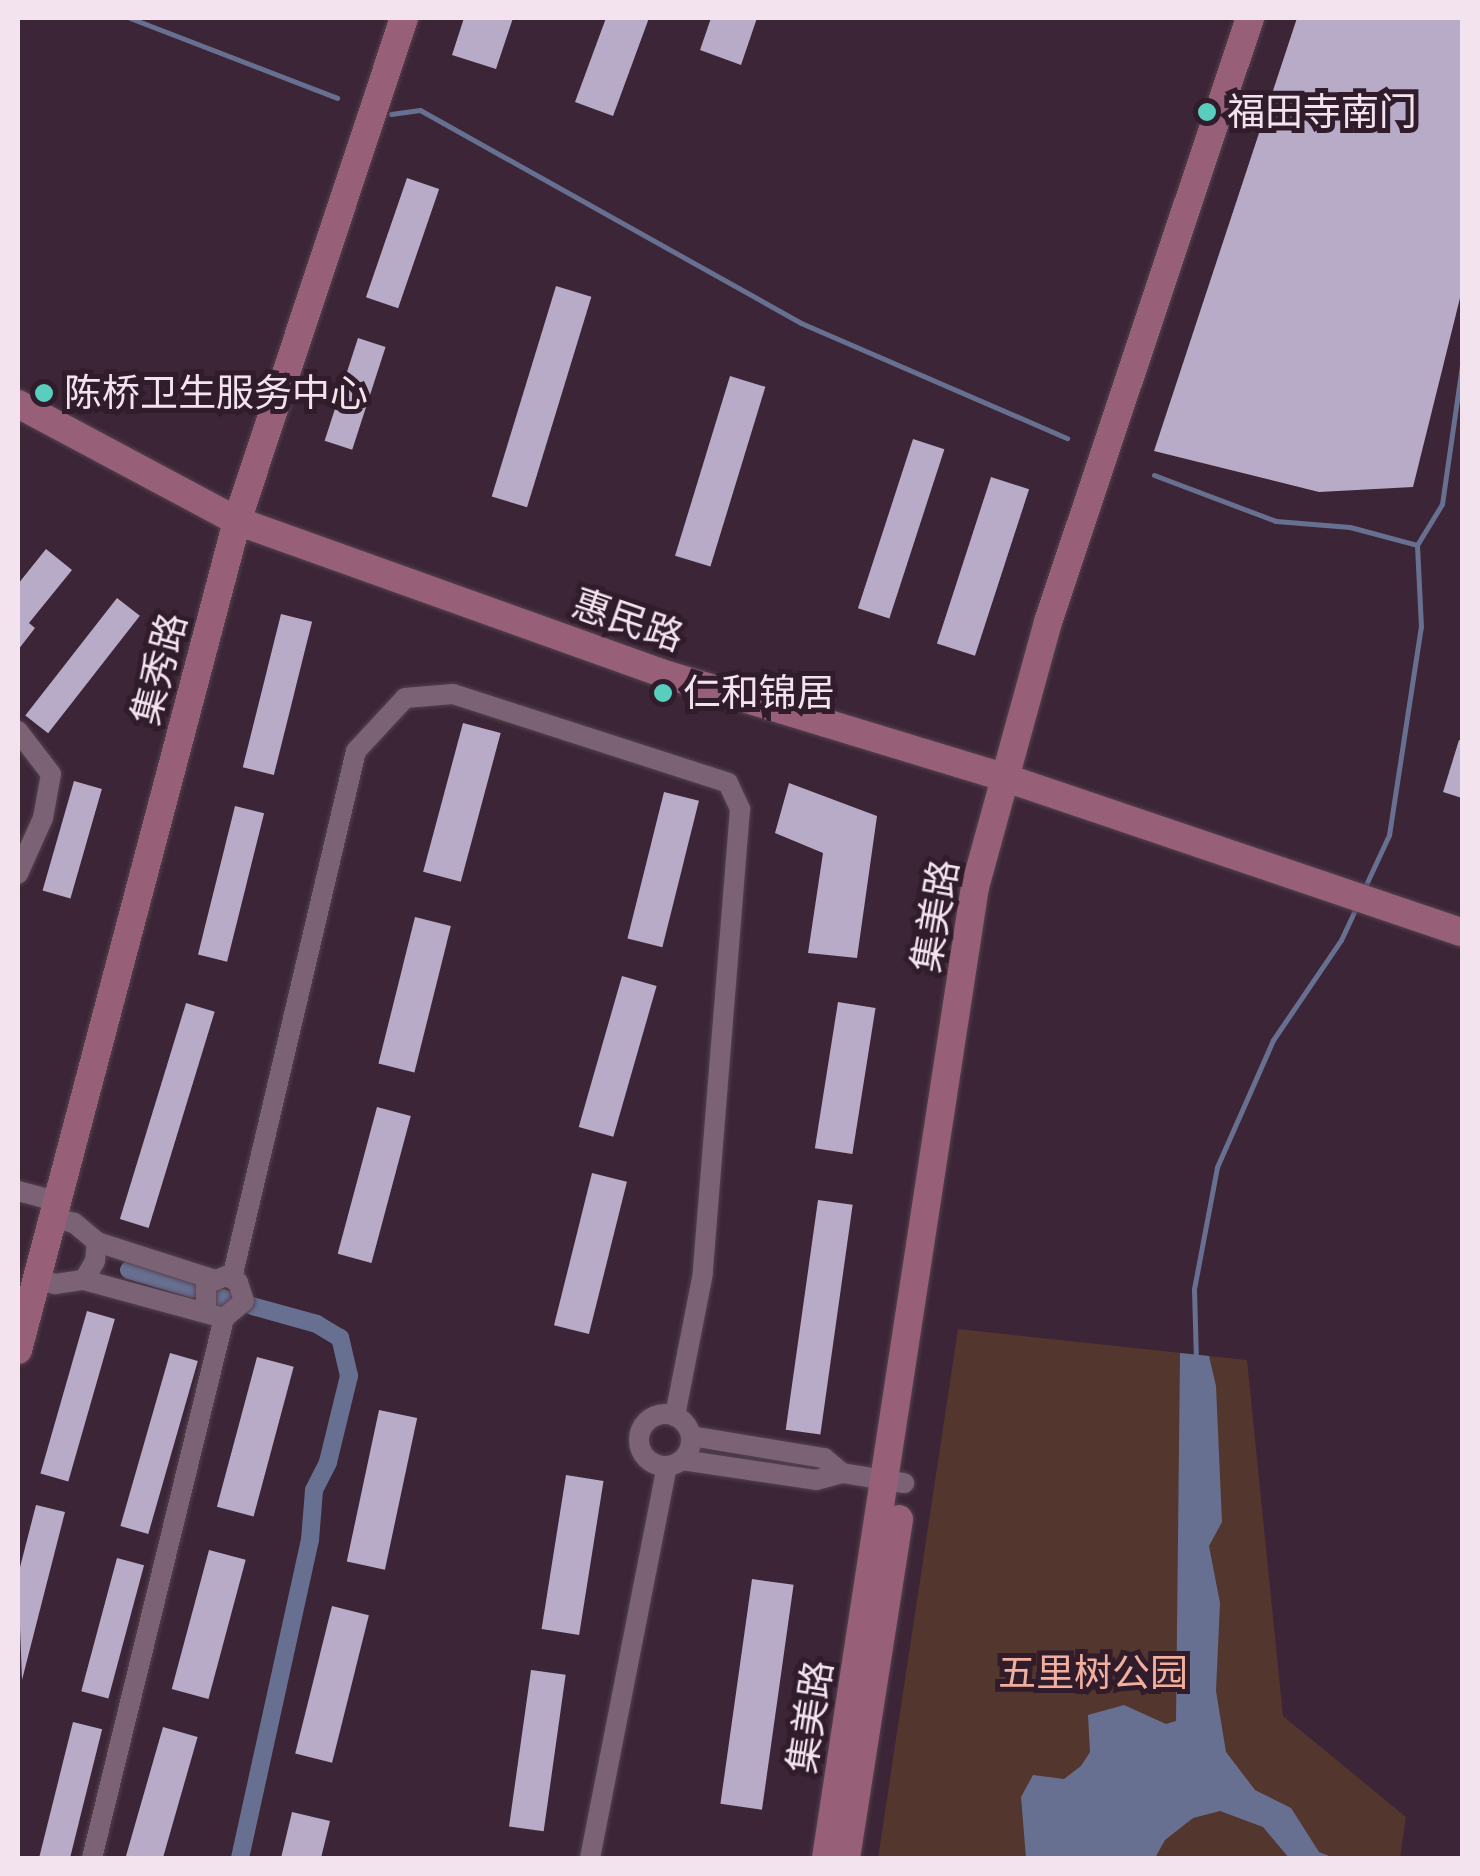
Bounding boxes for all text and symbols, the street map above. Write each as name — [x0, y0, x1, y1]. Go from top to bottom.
place label: 福田寺南门 — [1227, 89, 1417, 135]
marker: 福田寺南门 — [1196, 101, 1218, 123]
place label: 陈桥卫生服务中心 — [64, 370, 368, 416]
marker: 陈桥卫生服务中心 — [33, 382, 55, 404]
street label: 惠民路 — [567, 580, 689, 660]
street label: 集秀路 — [122, 608, 196, 730]
place label: 仁和锦居 — [683, 670, 835, 716]
marker: 仁和锦居 — [652, 682, 674, 704]
street label: 集美路 — [903, 856, 967, 976]
park label: 五里树公园 — [998, 1650, 1188, 1696]
street label: 集美路 — [779, 1657, 841, 1777]

